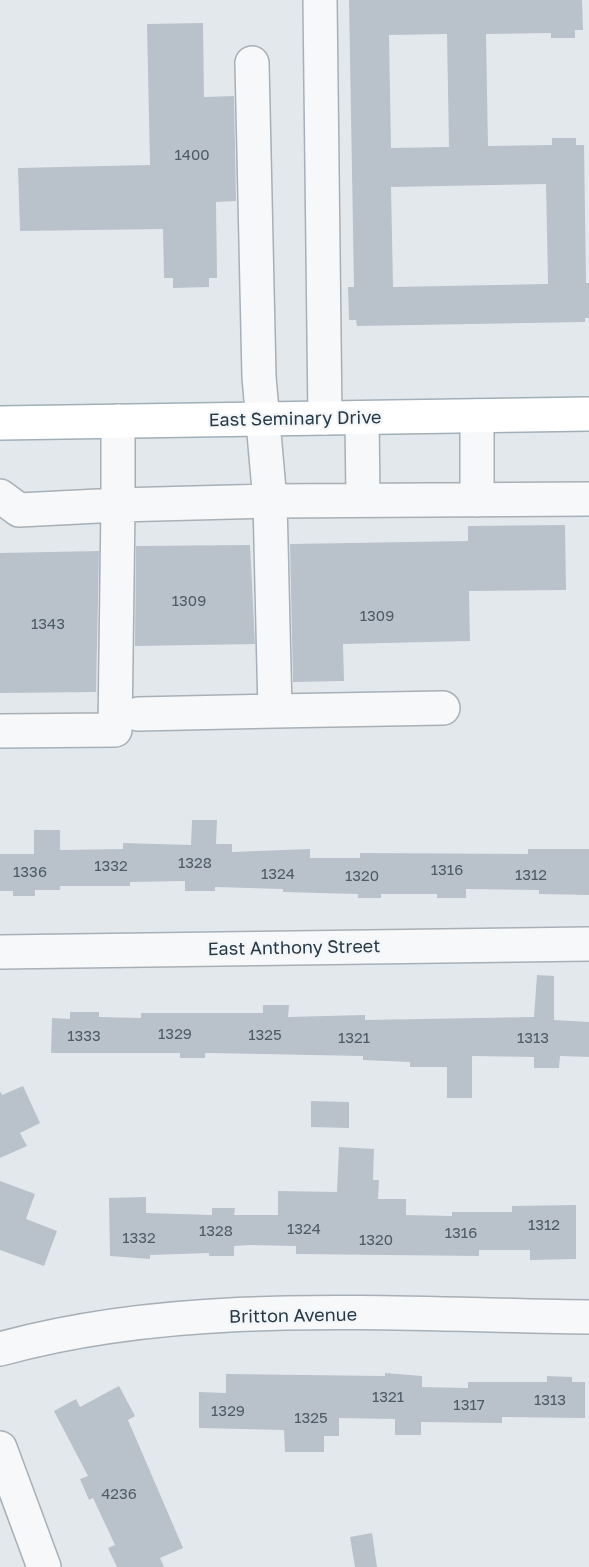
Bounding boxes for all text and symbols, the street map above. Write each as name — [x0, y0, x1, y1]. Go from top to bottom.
house number: 1400 — [174, 146, 210, 164]
street label: East Seminary Drive — [208, 407, 382, 431]
house number: 1309 — [172, 592, 206, 610]
house number: 1309 — [360, 607, 394, 625]
house number: 1343 — [31, 615, 65, 633]
house number: 1328 — [178, 854, 212, 872]
house number: 1332 — [94, 857, 128, 875]
house number: 1316 — [431, 861, 463, 879]
house number: 1336 — [13, 863, 47, 881]
house number: 1324 — [261, 865, 295, 883]
house number: 1312 — [515, 866, 547, 884]
house number: 1320 — [345, 867, 379, 885]
street label: East Anthony Street — [207, 936, 381, 960]
house number: 1329 — [158, 1025, 192, 1043]
house number: 1325 — [248, 1026, 282, 1044]
house number: 1333 — [67, 1027, 101, 1045]
house number: 1321 — [338, 1029, 370, 1047]
house number: 1313 — [517, 1029, 549, 1047]
house number: 1312 — [528, 1216, 560, 1234]
house number: 1324 — [287, 1220, 321, 1238]
house number: 1328 — [199, 1222, 233, 1240]
house number: 1316 — [445, 1224, 477, 1242]
house number: 1332 — [122, 1229, 156, 1247]
house number: 1320 — [359, 1231, 393, 1249]
street label: Britton Avenue — [229, 1304, 357, 1328]
house number: 1321 — [372, 1388, 404, 1406]
house number: 1313 — [534, 1391, 566, 1409]
house number: 1317 — [453, 1396, 485, 1414]
house number: 1329 — [211, 1402, 245, 1420]
house number: 1325 — [294, 1409, 328, 1427]
house number: 4236 — [101, 1485, 137, 1503]

